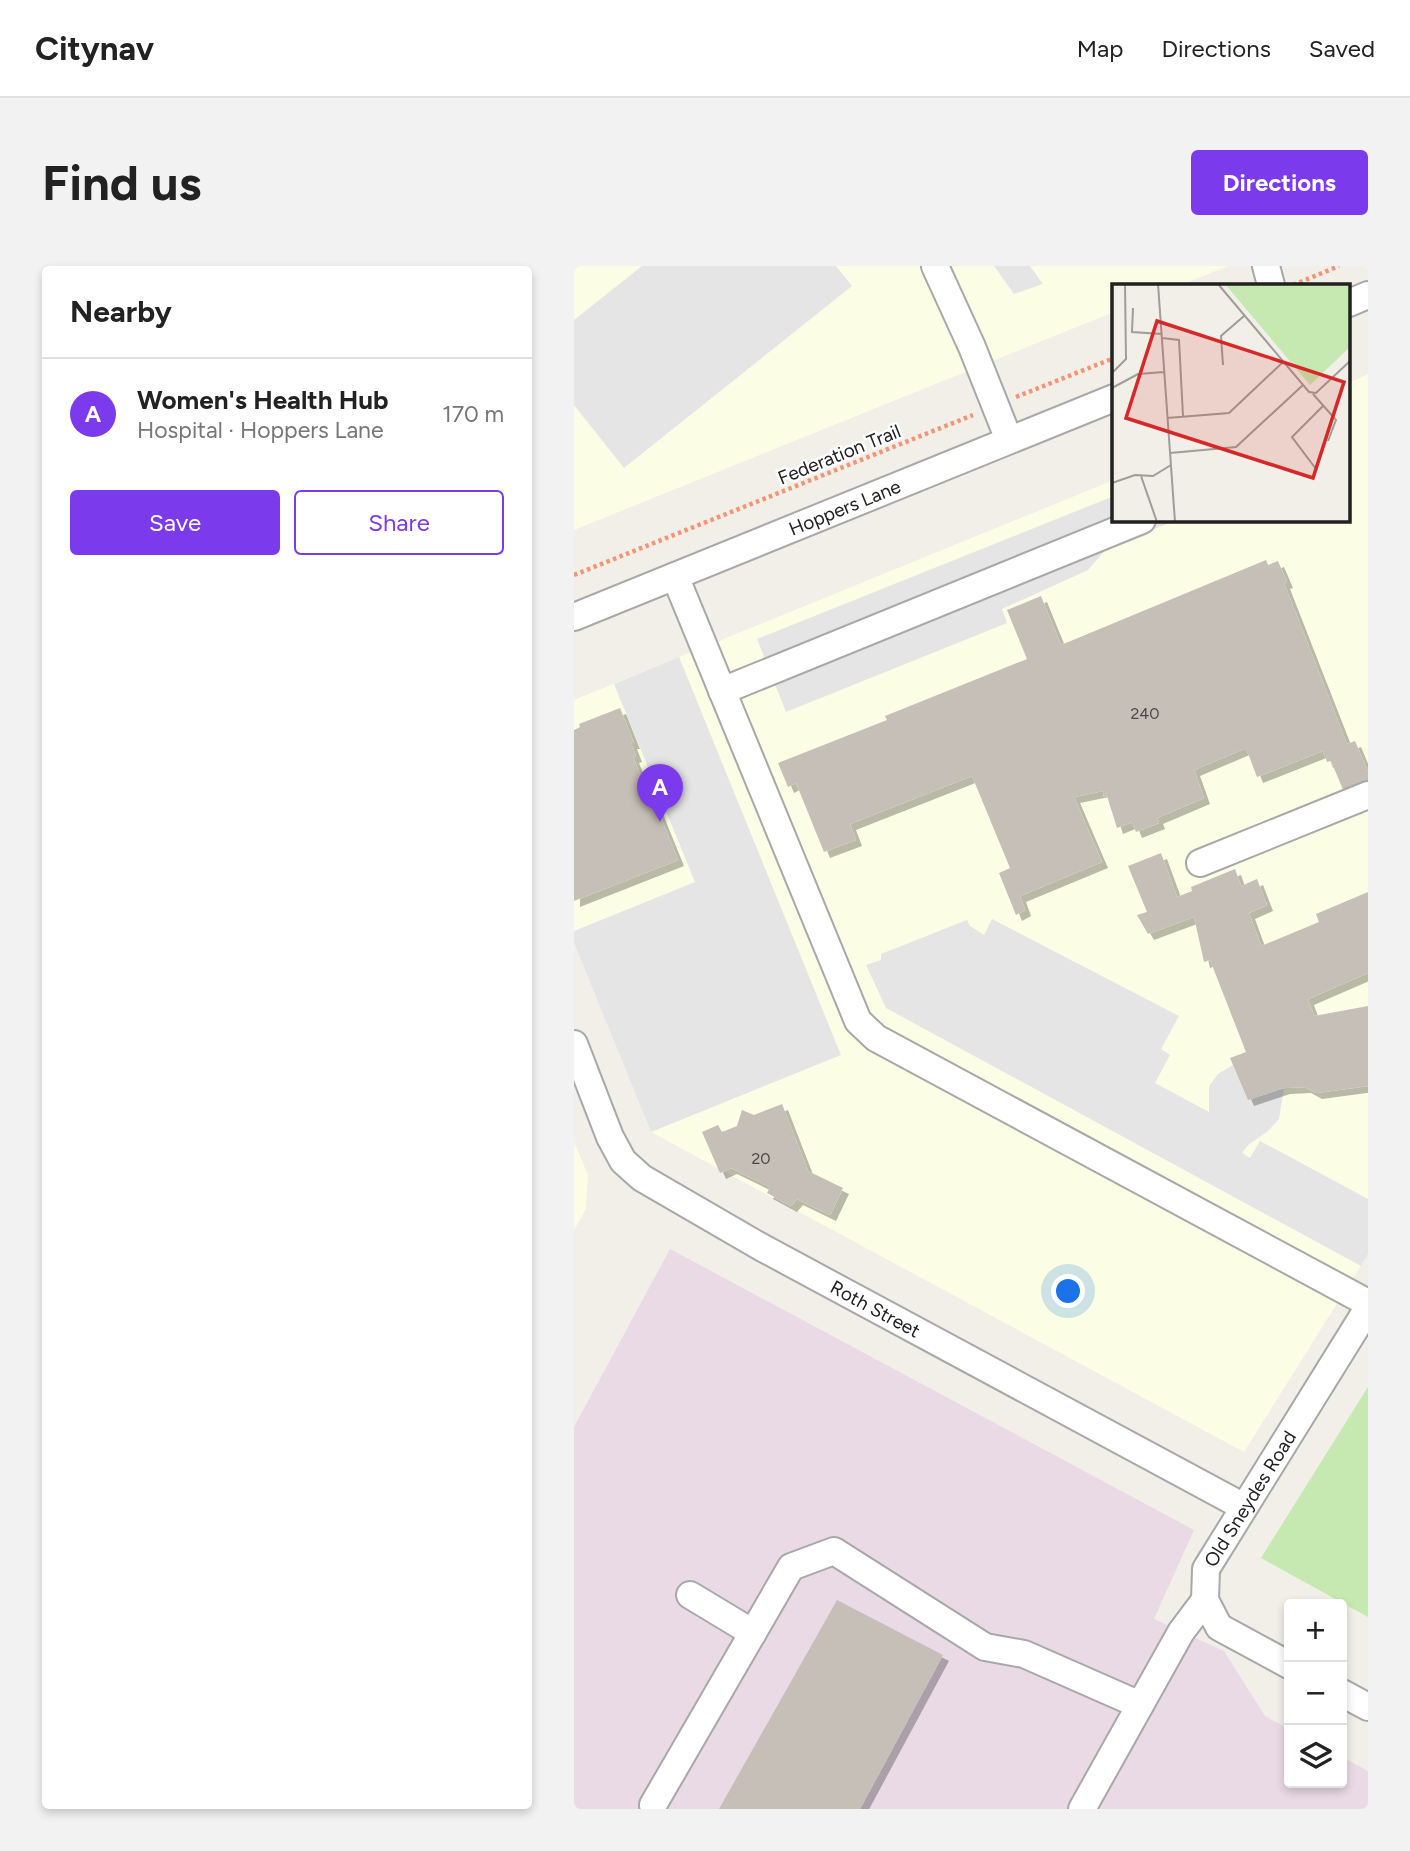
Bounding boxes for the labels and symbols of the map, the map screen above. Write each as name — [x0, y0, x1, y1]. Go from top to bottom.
inset map — [1112, 284, 1350, 522]
street label: Federation Trail — [774, 419, 904, 490]
street label: Hoppers Lane — [785, 475, 904, 541]
house number: 240 — [1130, 704, 1160, 723]
pin: A — [637, 764, 683, 822]
house number: 20 — [751, 1149, 771, 1168]
your location — [1051, 1274, 1085, 1308]
street label: Roth Street — [826, 1276, 924, 1343]
street label: Old Sneydes Road — [1199, 1427, 1301, 1571]

